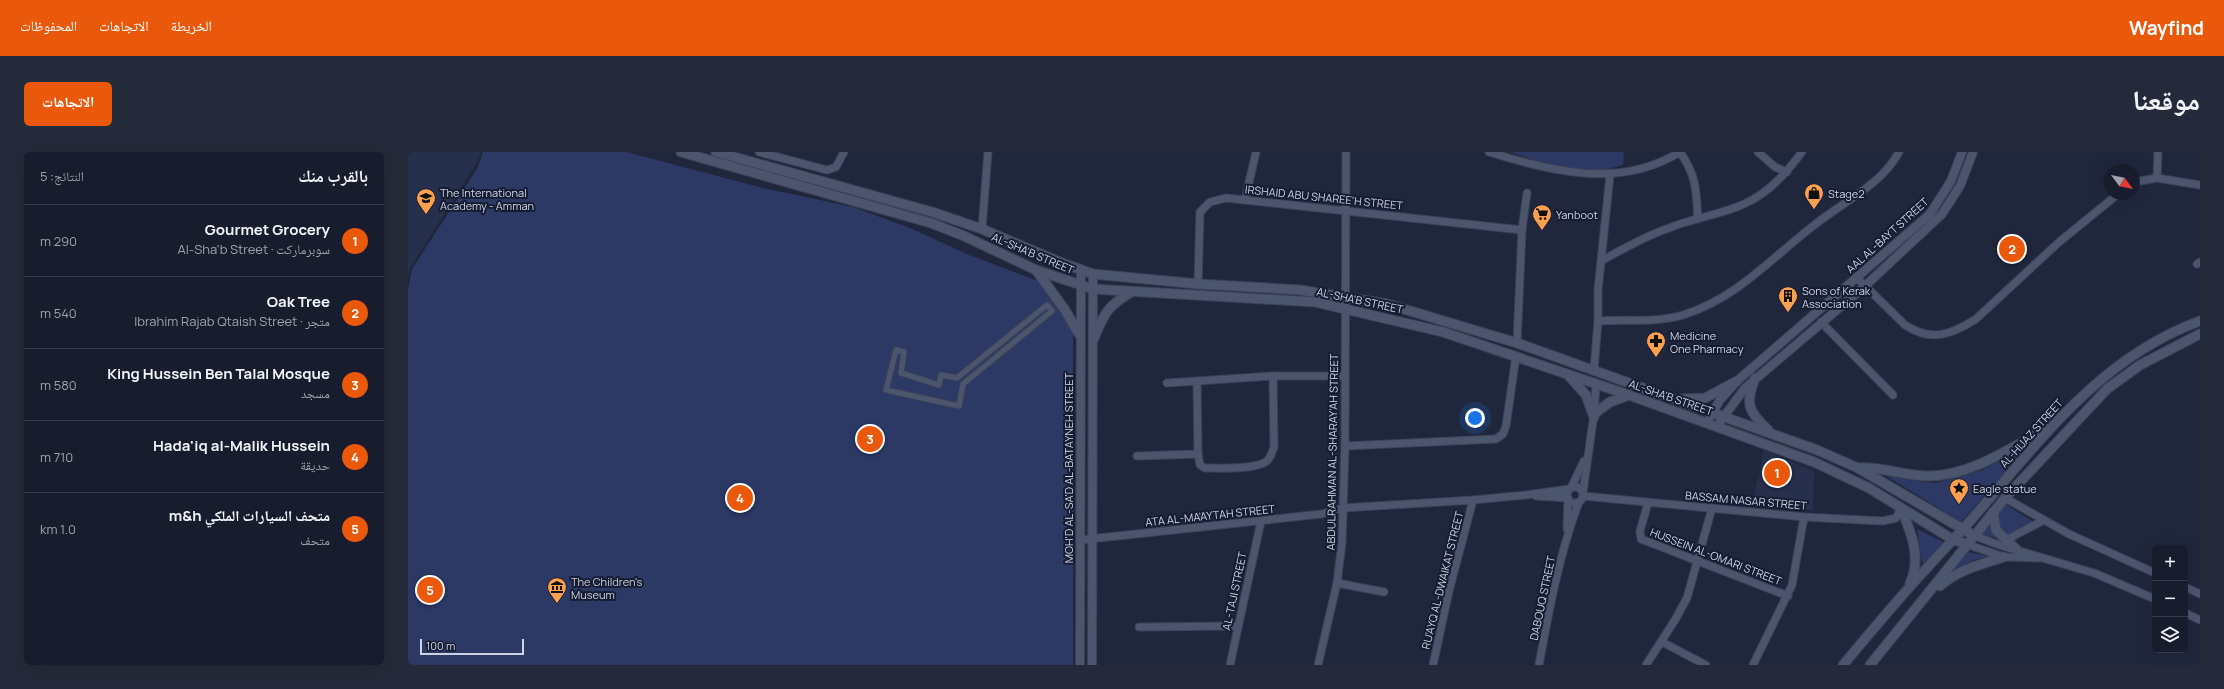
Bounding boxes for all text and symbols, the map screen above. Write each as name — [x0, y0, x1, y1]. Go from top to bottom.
text: Wayfind — [2129, 15, 2204, 41]
text: المحفوظات — [20, 16, 77, 35]
text: الاتجاهات — [99, 16, 149, 35]
text: الخريطة — [171, 16, 212, 35]
text: موقعنا — [2132, 80, 2200, 118]
button: الاتجاهات — [24, 82, 112, 126]
text: بالقرب منك — [298, 164, 368, 187]
north arrow — [2104, 164, 2140, 200]
text: النتائج: 5 — [40, 167, 84, 185]
street label: IRSHAID ABU SHAREE'H STREET — [1244, 181, 1404, 213]
shop icon: Stage2 — [1803, 182, 1825, 210]
place label: The International Academy - Amman — [440, 185, 534, 213]
place label: Stage2 — [1828, 186, 1865, 201]
school or university icon: The International Academy - Amman — [415, 187, 437, 215]
street label: AAL AL-BAYT STREET — [1843, 194, 1932, 276]
supermarket icon: Yanboot — [1531, 203, 1553, 231]
place label: Yanboot — [1556, 207, 1598, 222]
text: Gourmet Grocery — [205, 219, 330, 240]
street label: AL-SHA'B STREET — [990, 229, 1077, 277]
text: 290 m — [40, 232, 77, 250]
text: 1 — [352, 232, 358, 250]
pin: 2 — [1999, 234, 2025, 264]
text: سوبرماركت · Al-Sha'b Street — [177, 240, 330, 258]
place label: Sons of Kerak Association — [1802, 283, 1871, 311]
street label: AL-SHA'B STREET — [1315, 284, 1405, 317]
building icon: Sons of Kerak Association — [1777, 285, 1799, 313]
text: Oak Tree — [267, 291, 330, 312]
text: 540 m — [40, 304, 77, 322]
text: 2 — [351, 304, 359, 322]
text: متجر · Ibrahim Rajab Qtaish Street — [134, 312, 330, 330]
place label: Medicine One Pharmacy — [1670, 328, 1744, 356]
pharmacy icon: Medicine One Pharmacy — [1645, 330, 1667, 358]
street label: ABDULRAHMAN AL-SHARAY'AH STREET — [1323, 353, 1341, 550]
text: King Hussein Ben Talal Mosque — [107, 363, 330, 384]
street label: MOH'D AL-SA'D AL-BATAYNEH STREET — [1061, 372, 1076, 563]
text: 580 m — [40, 376, 77, 394]
text: 3 — [351, 376, 359, 394]
street label: AL-SHA'B STREET — [1627, 376, 1715, 419]
text: مسجد — [301, 384, 330, 402]
street label: AL-HIJAZ STREET — [1996, 395, 2066, 471]
your location — [1465, 408, 1485, 428]
pin: 3 — [857, 424, 883, 454]
text: Hada'iq al-Malik Hussein — [153, 435, 330, 456]
text: 710 m — [40, 448, 73, 466]
text: 4 — [351, 448, 359, 466]
text: حديقة — [300, 456, 330, 474]
pin: 1 — [1764, 458, 1790, 488]
place icon: Eagle statue — [1948, 477, 1970, 505]
place label: Eagle statue — [1973, 481, 2037, 496]
pin: 4 — [727, 483, 753, 513]
street label: BASSAM NASAR STREET — [1684, 487, 1808, 513]
street label: ATA AL-MA'AYTAH STREET — [1144, 501, 1276, 529]
text: متحف السيارات الملكي m&h — [169, 505, 330, 526]
street label: RU'AYQ AL-DWAIKAT STREET — [1418, 509, 1467, 651]
text: 1.0 km — [40, 520, 76, 538]
text: 5 — [351, 520, 359, 538]
street label: HUSSEIN AL-OMARI STREET — [1648, 524, 1784, 588]
text: متحف — [300, 531, 330, 549]
map controls — [2152, 545, 2188, 653]
button: + — [2152, 545, 2188, 581]
street label: AL-TAJI STREET — [1218, 550, 1250, 632]
street label: DABOUQ STREET — [1526, 554, 1558, 642]
place label: The Children's Museum — [571, 574, 642, 602]
pin: 5 — [417, 575, 443, 605]
museum icon: The Children's Museum — [546, 576, 568, 604]
button: − — [2152, 581, 2188, 617]
button: layers — [2152, 617, 2188, 653]
scale bar — [420, 637, 524, 656]
text: 100 m — [426, 638, 455, 653]

